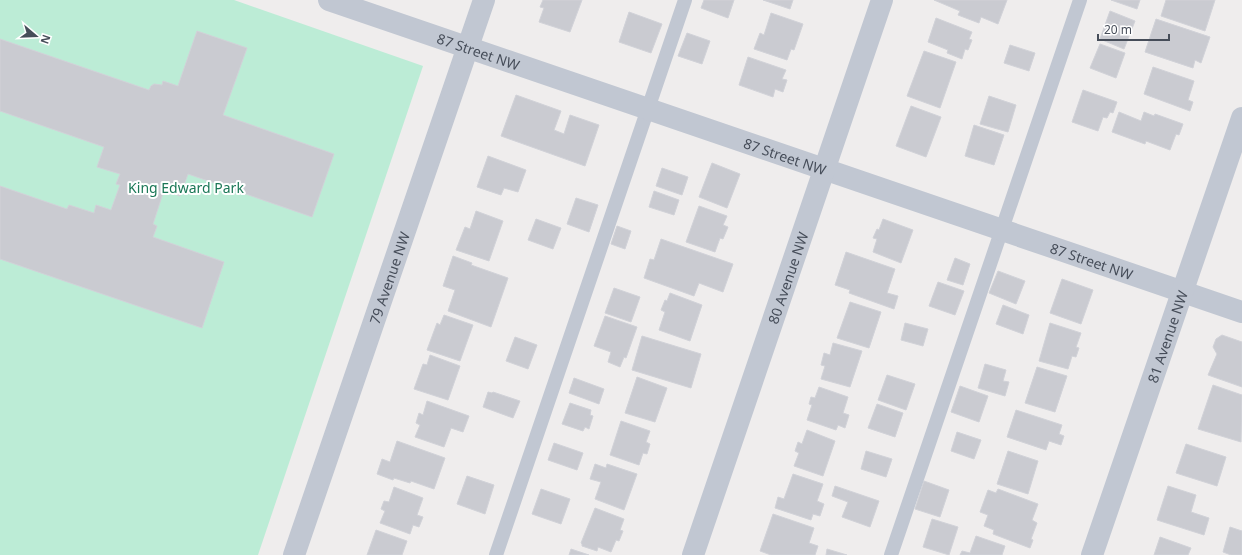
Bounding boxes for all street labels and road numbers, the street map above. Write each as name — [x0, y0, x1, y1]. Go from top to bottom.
street label: 87 Street NW — [435, 28, 522, 74]
street label: 87 Street NW — [741, 133, 829, 179]
street label: 79 Avenue NW — [364, 229, 413, 326]
street label: 80 Avenue NW — [763, 229, 812, 326]
street label: 87 Street NW — [1048, 238, 1136, 284]
street label: 81 Avenue NW — [1142, 288, 1192, 385]

